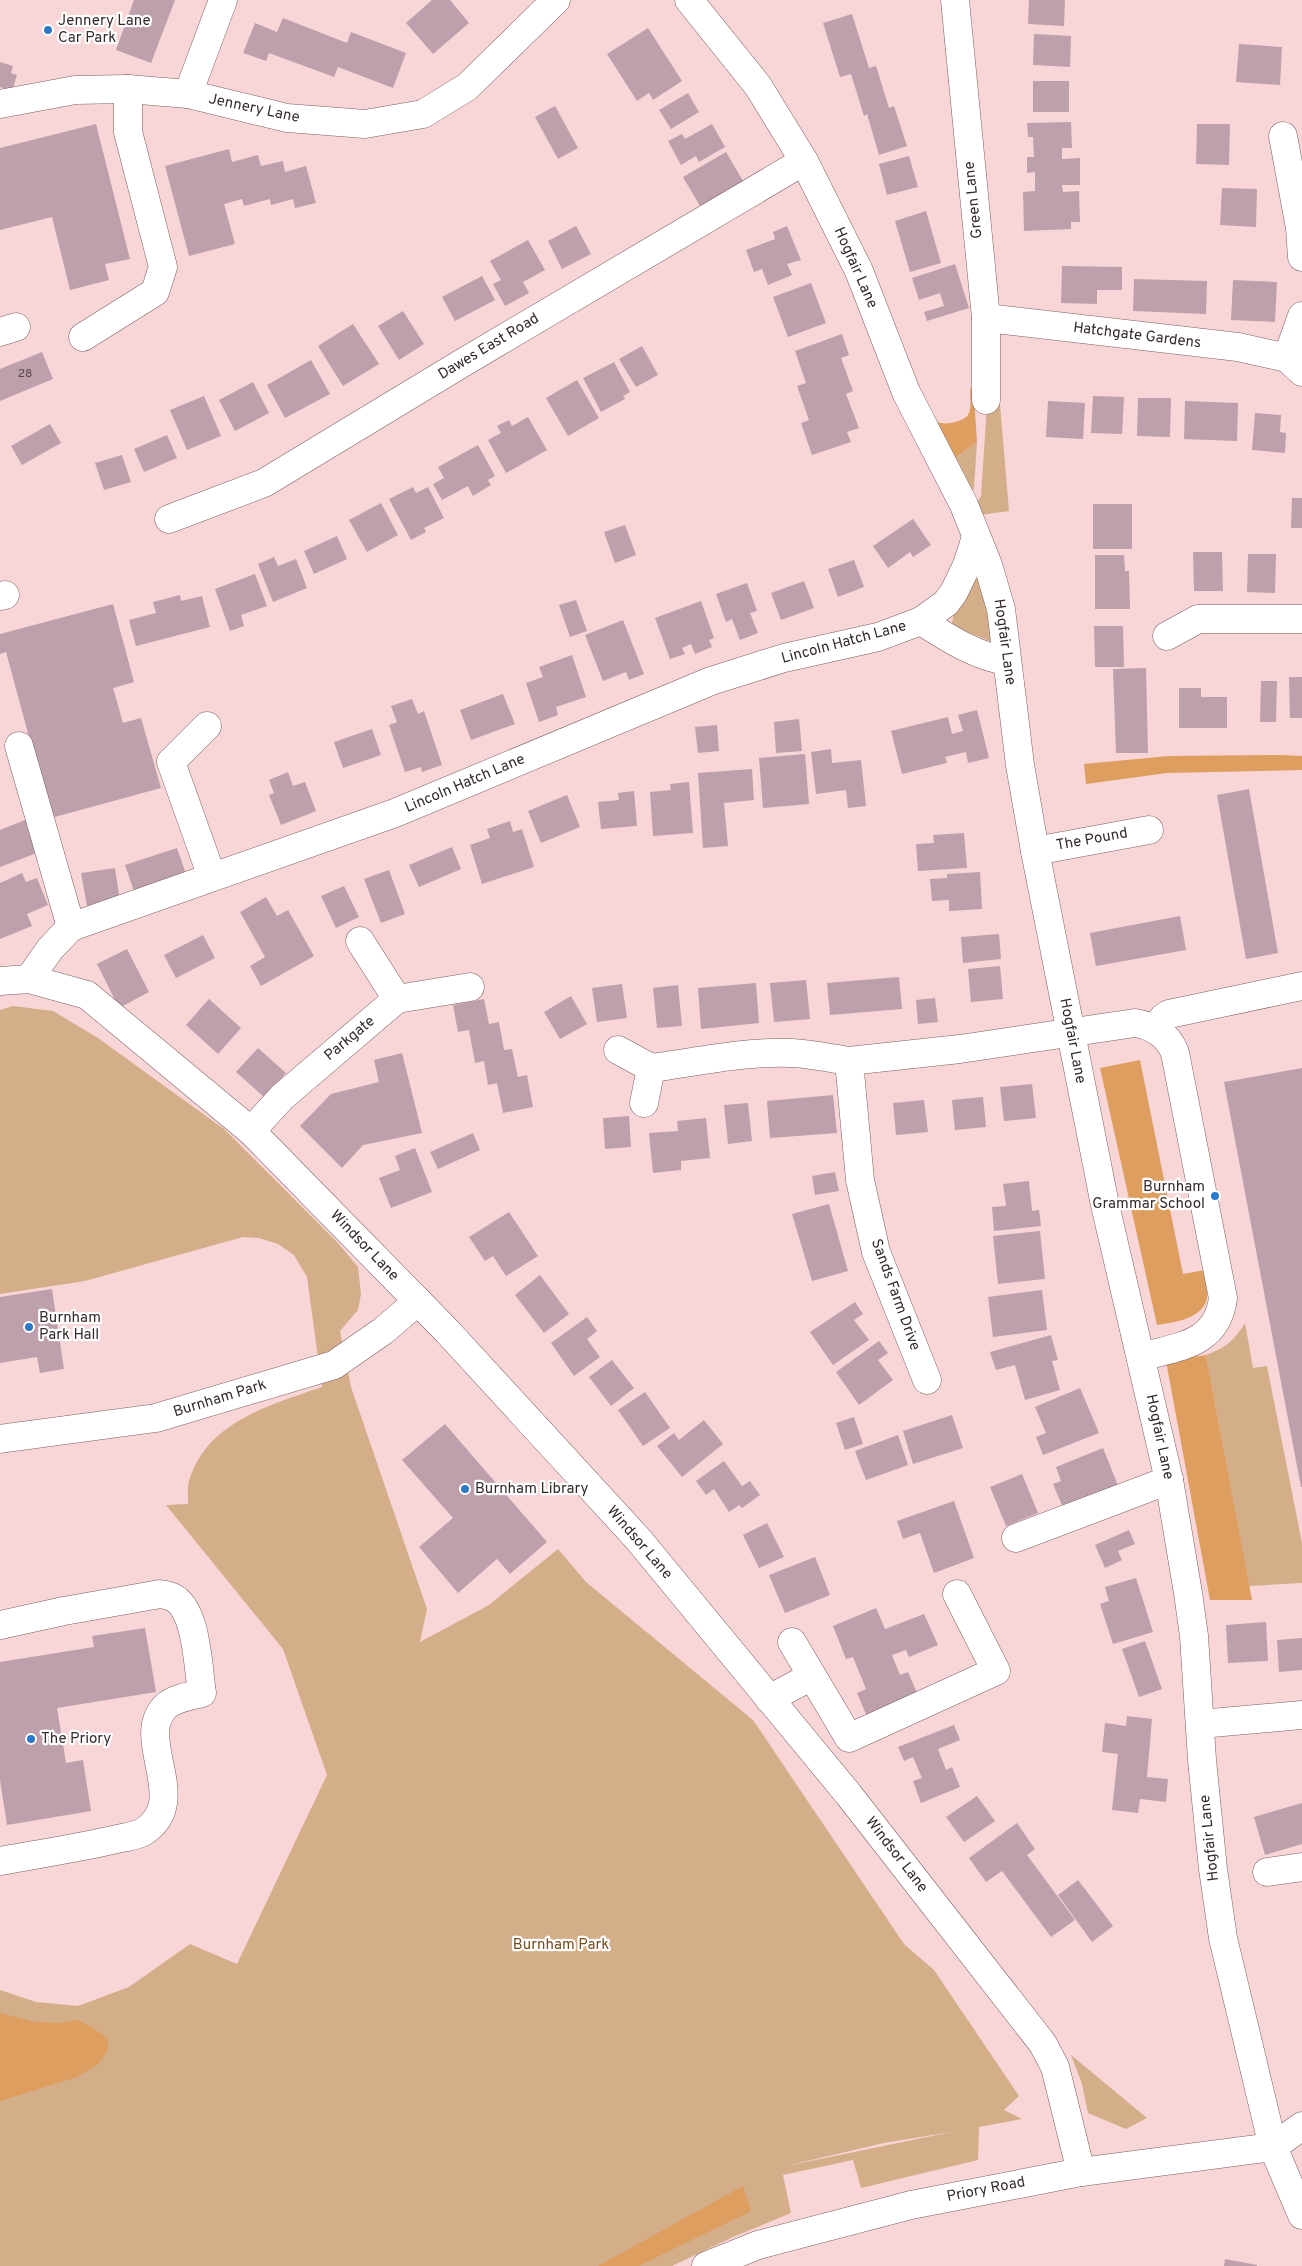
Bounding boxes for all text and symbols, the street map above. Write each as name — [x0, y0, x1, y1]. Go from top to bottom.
place label: Jennery Lane Car Park — [58, 12, 151, 48]
marker: Jennery Lane Car Park — [42, 24, 54, 36]
street label: Jennery Lane — [207, 90, 301, 128]
street label: Green Lane — [960, 160, 988, 240]
street label: Hogfair Lane — [829, 224, 881, 312]
street label: Dawes East Road — [435, 309, 543, 385]
street label: Hatchgate Gardens — [1072, 319, 1202, 353]
house number: 28 — [18, 366, 32, 382]
street label: Hogfair Lane — [989, 598, 1019, 686]
street label: Lincoln Hatch Lane — [779, 617, 909, 669]
street label: Lincoln Hatch Lane — [402, 750, 528, 818]
street label: The Pound — [1055, 824, 1129, 856]
street label: Hogfair Lane — [1054, 997, 1090, 1085]
street label: Parkgate — [321, 1012, 379, 1066]
place label: Burnham Grammar School — [1092, 1178, 1205, 1214]
marker: Burnham Grammar School — [1209, 1190, 1221, 1202]
street label: Windsor Lane — [325, 1207, 403, 1285]
street label: Sands Farm Drive — [866, 1237, 924, 1353]
place label: Burnham Park Hall — [39, 1309, 101, 1345]
marker: Burnham Park Hall — [23, 1321, 35, 1333]
street label: Burnham Park — [171, 1376, 269, 1422]
street label: Hogfair Lane — [1141, 1393, 1177, 1481]
place label: Burnham Library — [475, 1480, 589, 1499]
marker: Burnham Library — [459, 1483, 471, 1495]
street label: Windsor Lane — [602, 1502, 676, 1584]
place label: The Priory — [41, 1730, 111, 1749]
marker: The Priory — [25, 1733, 37, 1745]
street label: Hogfair Lane — [1196, 1794, 1224, 1882]
street label: Windsor Lane — [860, 1813, 932, 1897]
park label: Burnham Park — [513, 1936, 609, 1955]
street label: Priory Road — [945, 2173, 1027, 2207]

